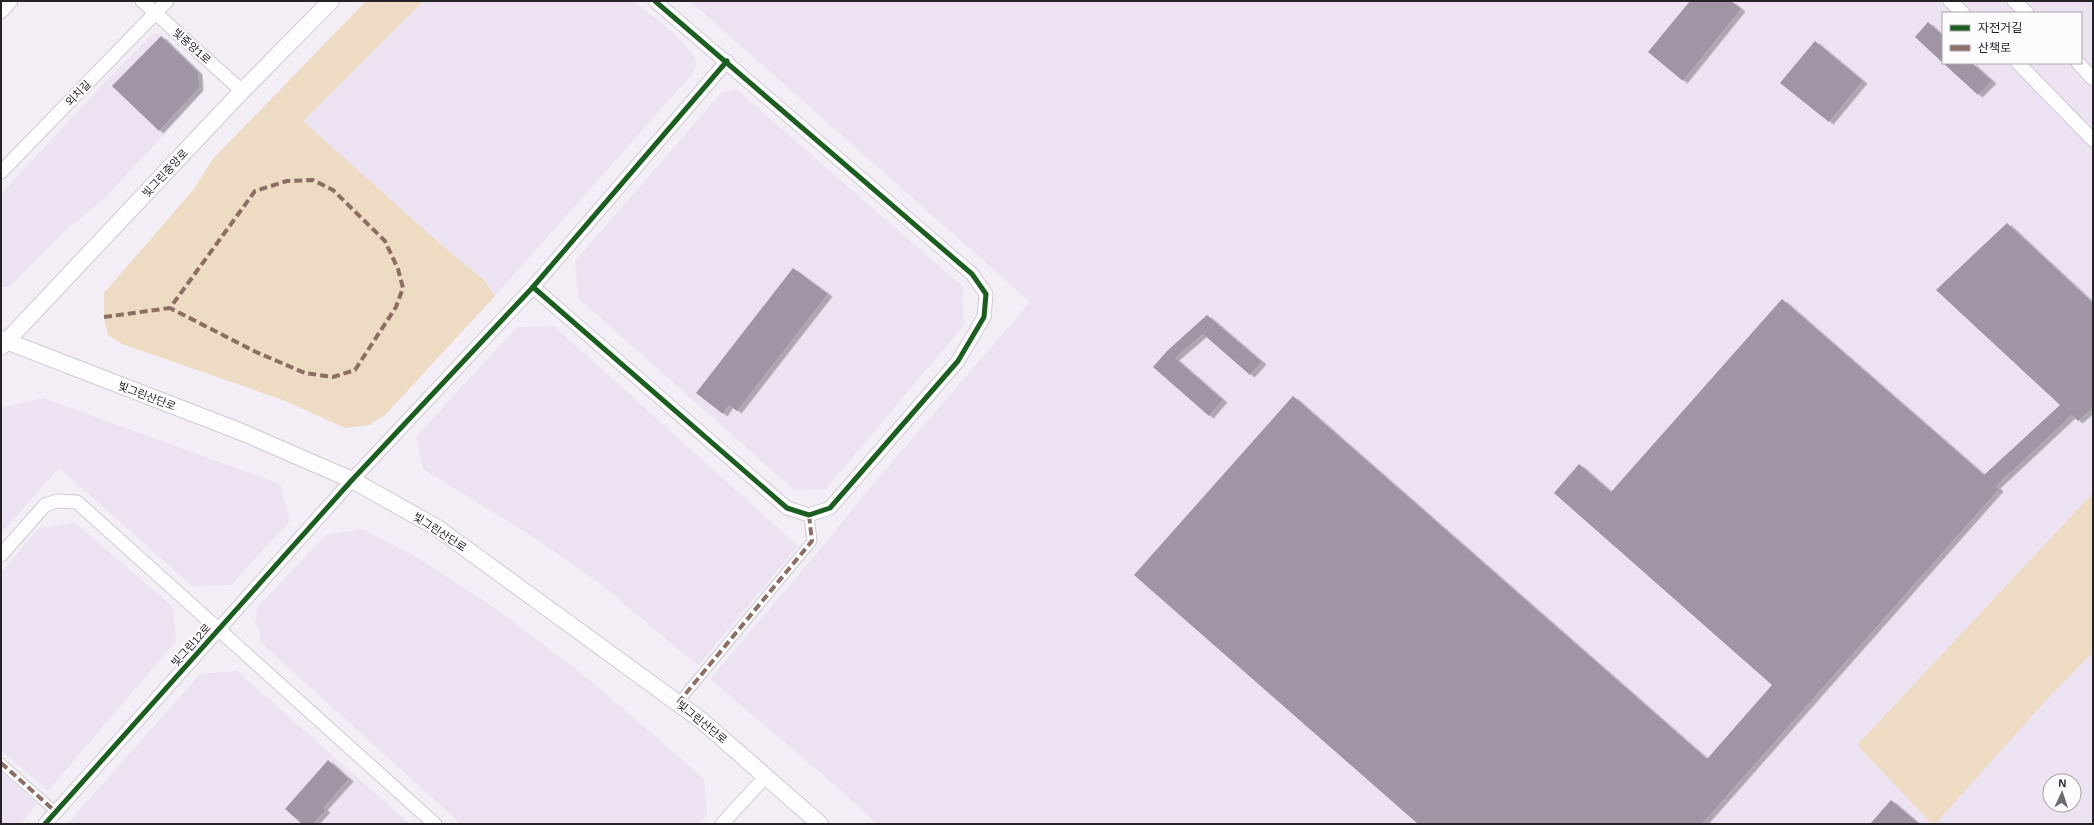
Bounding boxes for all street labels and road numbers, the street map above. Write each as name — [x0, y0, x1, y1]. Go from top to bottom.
street label: 빛중앙1로 — [171, 26, 213, 66]
street label: 외치길 — [63, 78, 93, 108]
street label: 빛그린중앙로 — [140, 147, 190, 199]
street label: 빛그린산단로 — [116, 380, 178, 412]
street label: 빛그린산단로 — [411, 510, 469, 554]
street label: 빛그린12로 — [169, 621, 213, 669]
street label: 빛그린산단로 — [675, 698, 729, 746]

